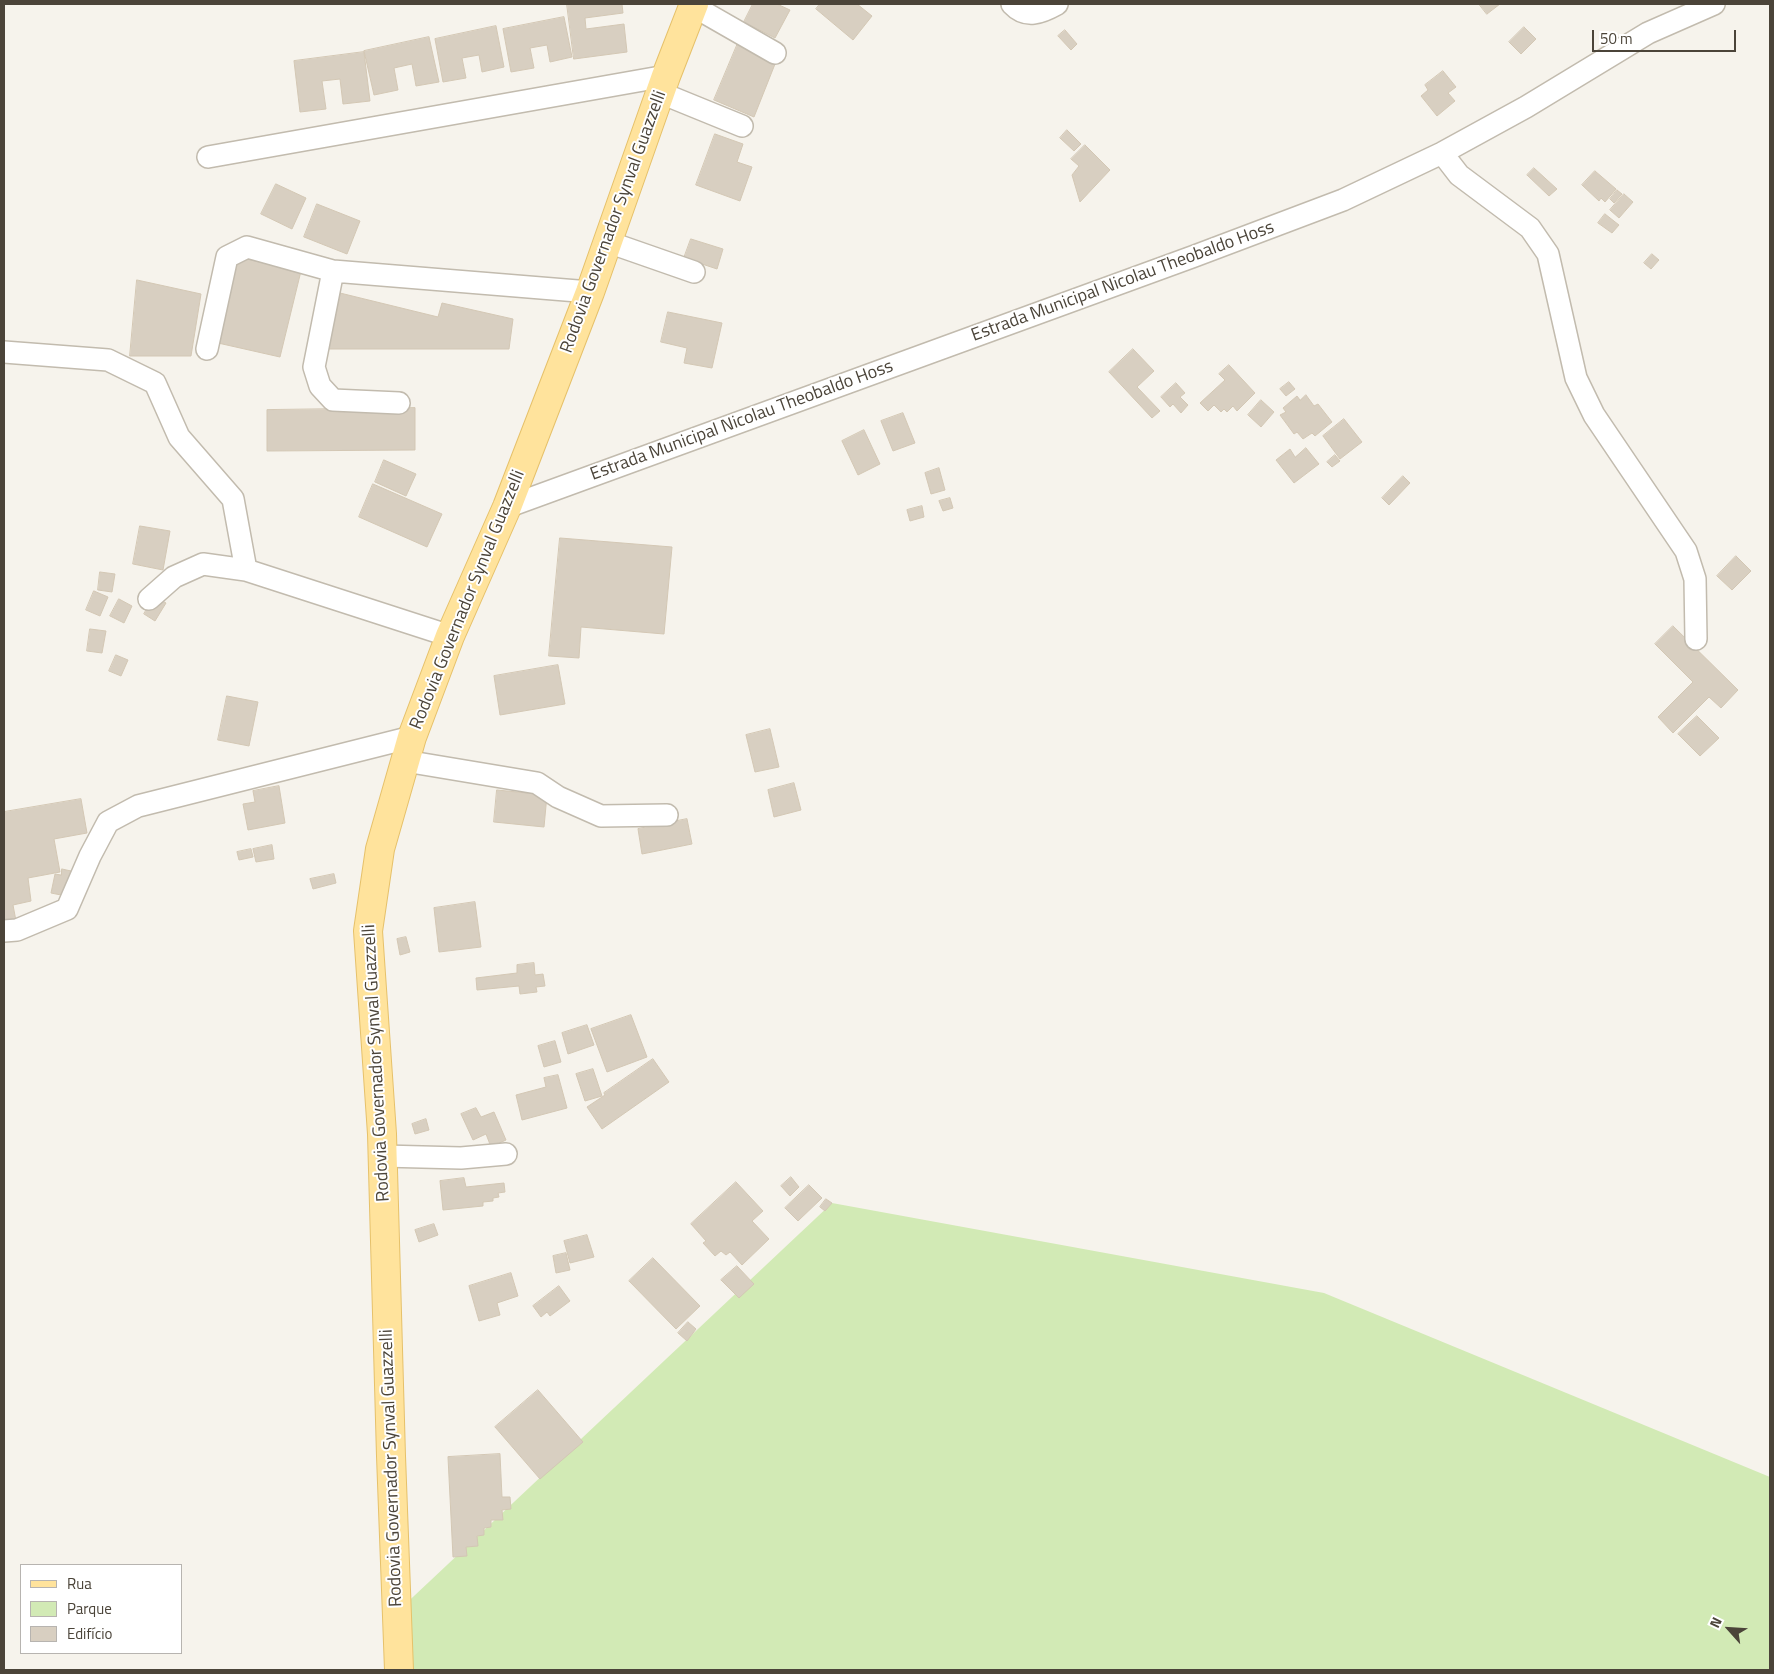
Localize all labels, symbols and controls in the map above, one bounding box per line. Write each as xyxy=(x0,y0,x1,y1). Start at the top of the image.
scale bar xyxy=(1594,20,1738,52)
text: 50 m xyxy=(1600,27,1633,50)
street label: Rodovia Governador Synval Guazzelli xyxy=(556,88,672,356)
street label: Estrada Municipal Nicolau Theobaldo Hoss xyxy=(969,217,1277,347)
street label: Estrada Municipal Nicolau Theobaldo Hoss xyxy=(588,356,896,486)
street label: Rodovia Governador Synval Guazzelli xyxy=(406,467,530,733)
street label: Rodovia Governador Synval Guazzelli xyxy=(359,924,395,1202)
street label: Rodovia Governador Synval Guazzelli xyxy=(376,1329,408,1607)
legend xyxy=(20,1564,182,1654)
text: Rua xyxy=(67,1572,92,1595)
text: Parque xyxy=(67,1597,112,1620)
north arrow xyxy=(1704,1604,1754,1654)
text: N xyxy=(1704,1613,1727,1631)
text: Edifício xyxy=(67,1622,112,1645)

